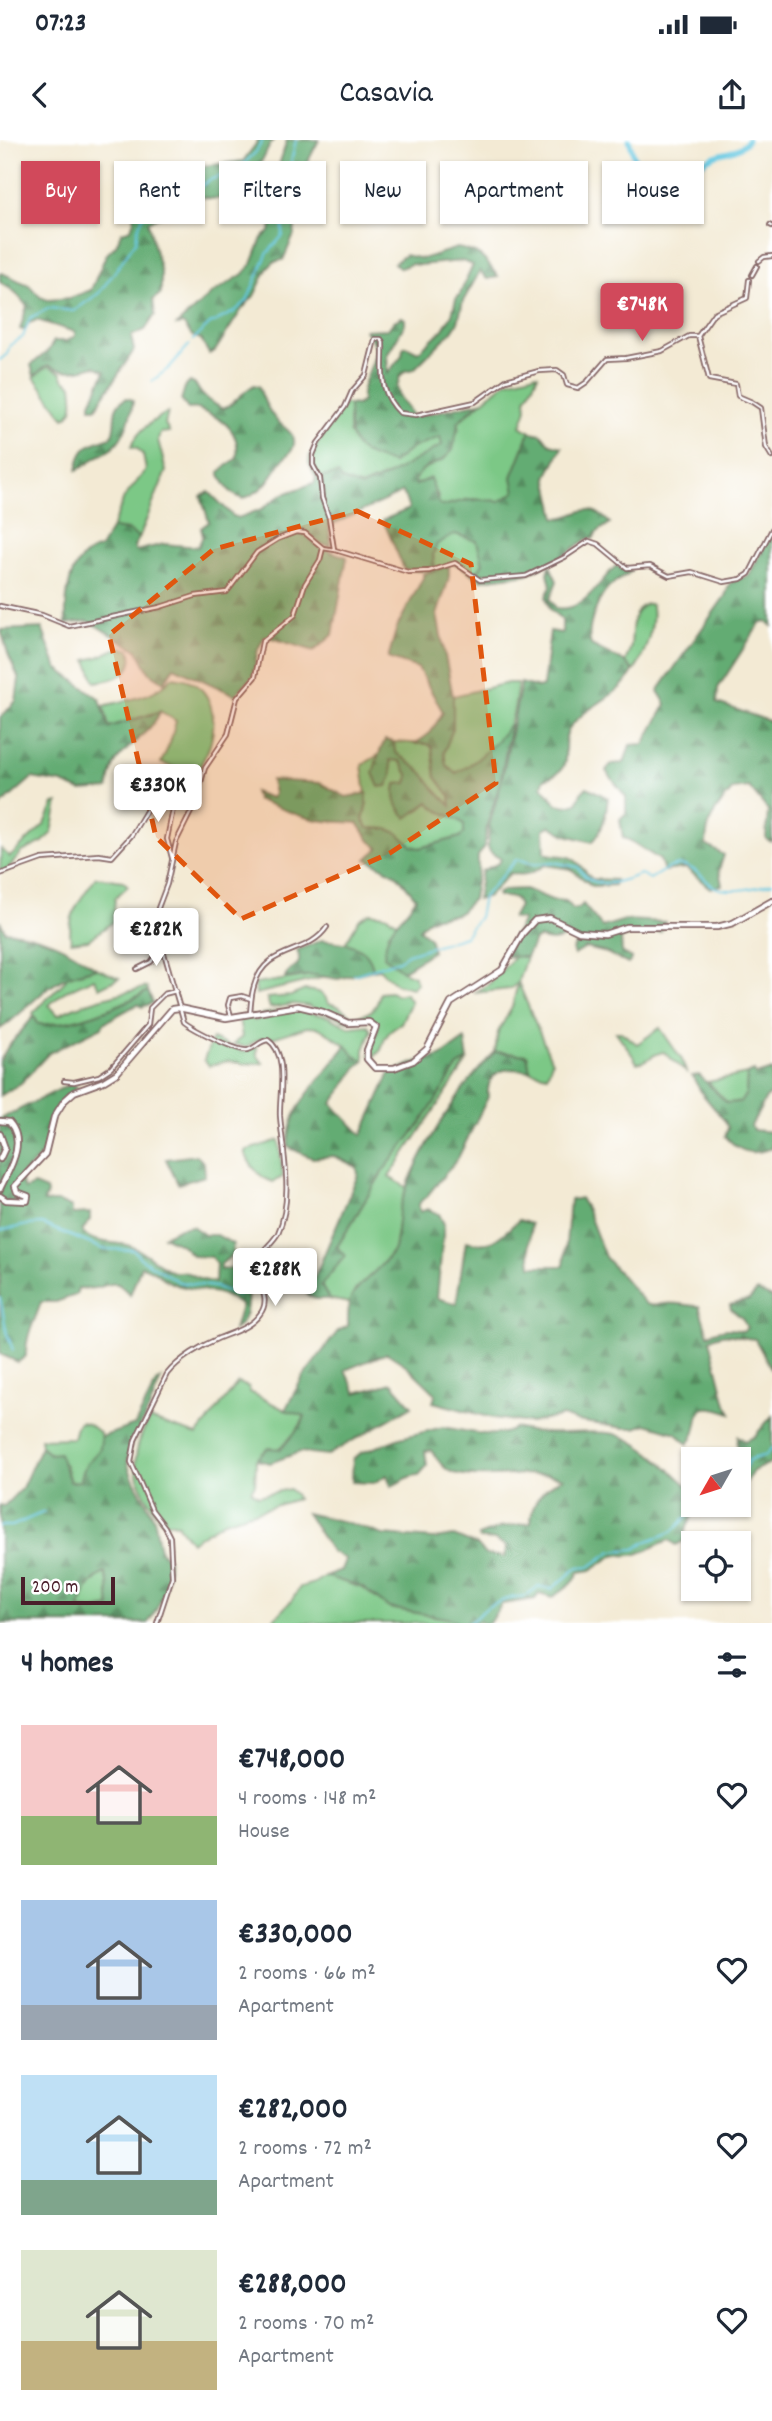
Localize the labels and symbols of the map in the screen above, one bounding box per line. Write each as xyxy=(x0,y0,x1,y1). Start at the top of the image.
pin: €748K xyxy=(593,284,691,343)
pin: €330K xyxy=(109,764,207,824)
pin: €282K xyxy=(107,908,205,968)
pin: €288K xyxy=(226,1248,324,1308)
north arrow xyxy=(681,1447,751,1517)
scale bar xyxy=(21,1574,116,1606)

